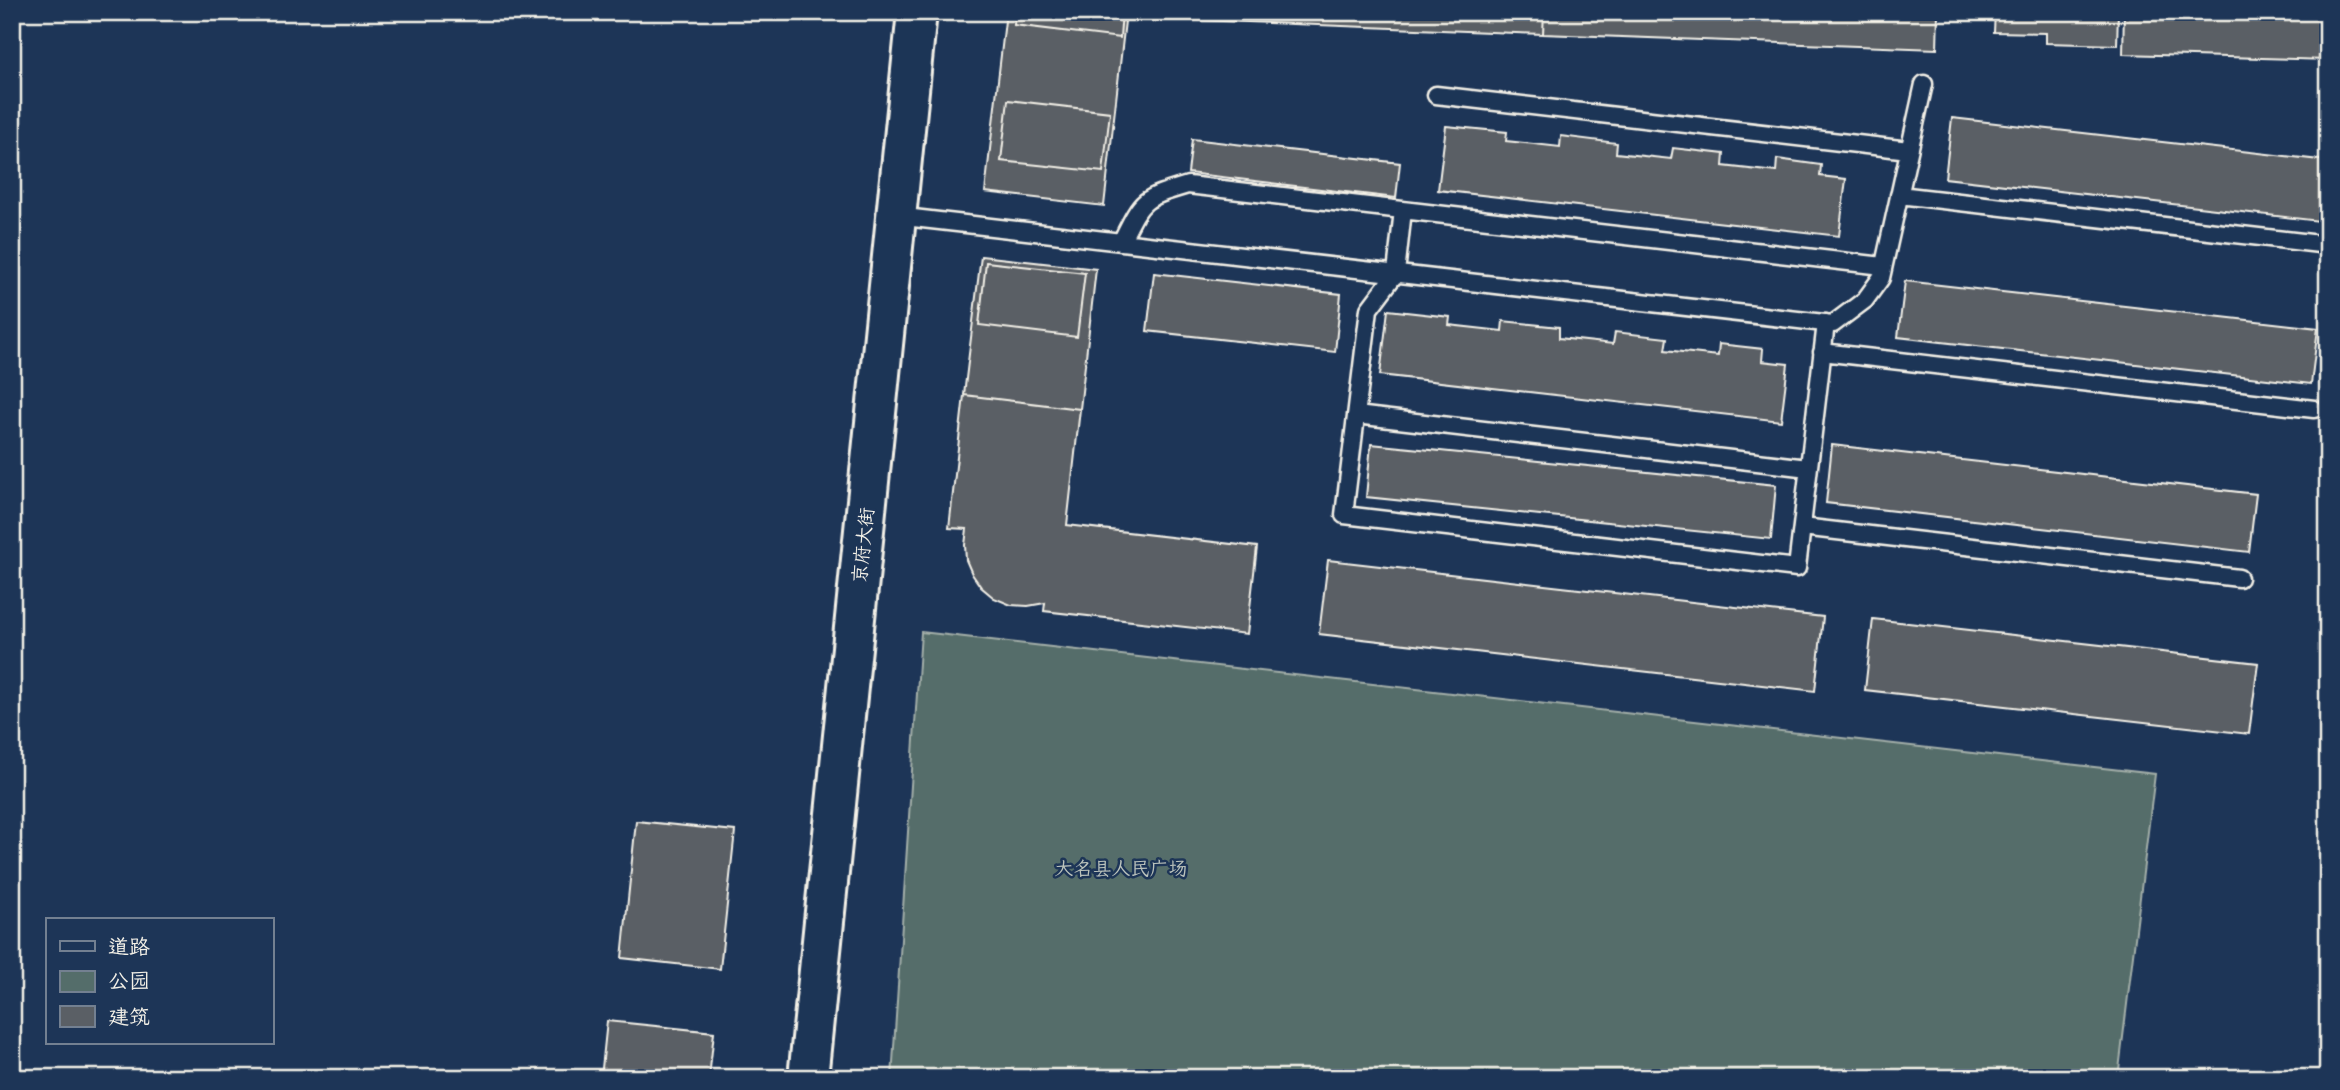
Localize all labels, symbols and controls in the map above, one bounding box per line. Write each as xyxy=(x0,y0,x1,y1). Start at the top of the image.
street label: 京府大街 xyxy=(846,506,878,584)
park label: 大名县人民广场 xyxy=(1054,855,1188,880)
legend xyxy=(46,918,273,1044)
text: 道路 xyxy=(108,932,150,959)
text: 公园 xyxy=(108,966,150,993)
text: 建筑 xyxy=(108,1002,150,1029)

